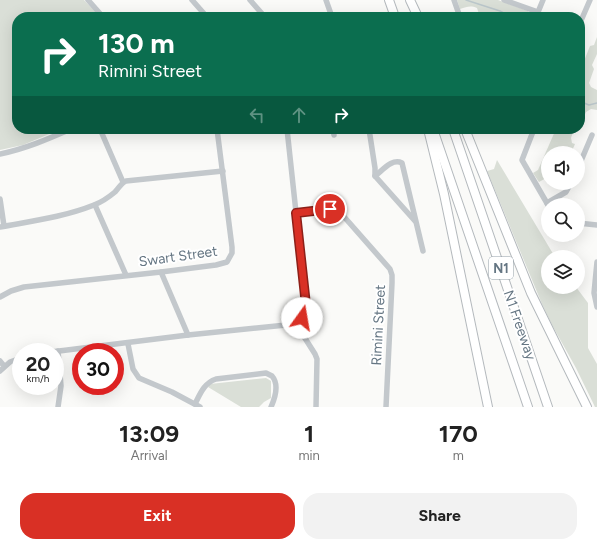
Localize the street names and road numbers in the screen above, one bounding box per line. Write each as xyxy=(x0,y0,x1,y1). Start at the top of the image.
street label: Swart Street xyxy=(138,243,218,270)
road number: N1 xyxy=(489,257,513,279)
street label: Rimini Street xyxy=(368,284,389,366)
street label: N1 Freeway xyxy=(500,288,540,363)

